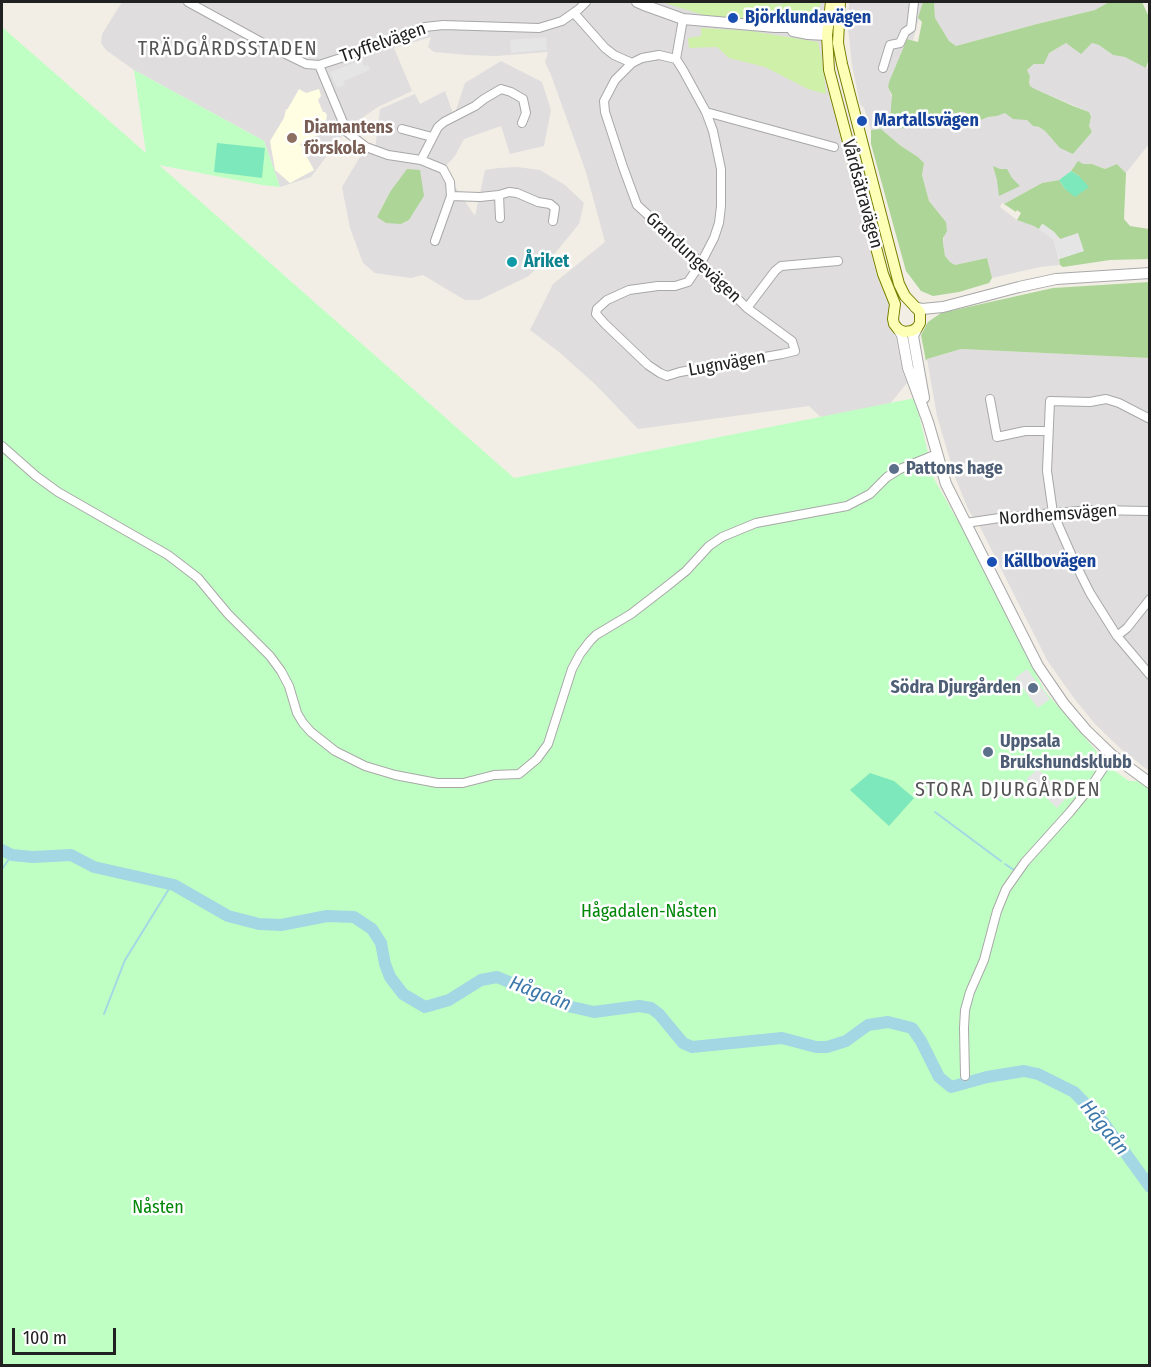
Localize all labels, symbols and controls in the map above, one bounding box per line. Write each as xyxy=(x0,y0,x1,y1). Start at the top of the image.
place label: Björklundavägen xyxy=(745,7,871,29)
marker: Björklundavägen xyxy=(726,11,740,25)
street label: Tryffelvägen xyxy=(337,18,429,68)
district label: TRÄDGÅRDSSTADEN xyxy=(138,37,318,61)
place label: Martallsvägen xyxy=(874,110,979,132)
marker: Martallsvägen xyxy=(855,114,869,128)
place label: Diamantens förskola xyxy=(304,117,393,160)
marker: Diamantens förskola xyxy=(285,131,299,145)
street label: Vårdsätravägen xyxy=(837,137,887,251)
street label: Grandungevägen xyxy=(641,208,745,308)
place label: Åriket xyxy=(524,251,569,273)
marker: Åriket xyxy=(505,255,519,269)
street label: Lugnvägen xyxy=(687,347,767,381)
place label: Pattons hage xyxy=(906,458,1003,480)
marker: Pattons hage xyxy=(887,462,901,476)
street label: Nordhemsvägen xyxy=(998,500,1118,530)
place label: Källbovägen xyxy=(1004,551,1096,573)
marker: Källbovägen xyxy=(985,555,999,569)
place label: Södra Djurgården xyxy=(890,677,1021,699)
marker: Södra Djurgården xyxy=(1026,681,1040,695)
place label: Uppsala Brukshundsklubb xyxy=(1000,731,1132,774)
marker: Uppsala Brukshundsklubb xyxy=(981,745,995,759)
district label: STORA DJURGÅRDEN xyxy=(915,778,1101,802)
park label: Hågadalen-Nåsten xyxy=(581,901,717,923)
water label: Hågaån xyxy=(506,971,574,1017)
water label: Hågaån xyxy=(1074,1096,1134,1160)
park label: Nåsten xyxy=(132,1197,184,1219)
scale bar xyxy=(15,1316,118,1354)
text: 100 m xyxy=(23,1327,67,1349)

